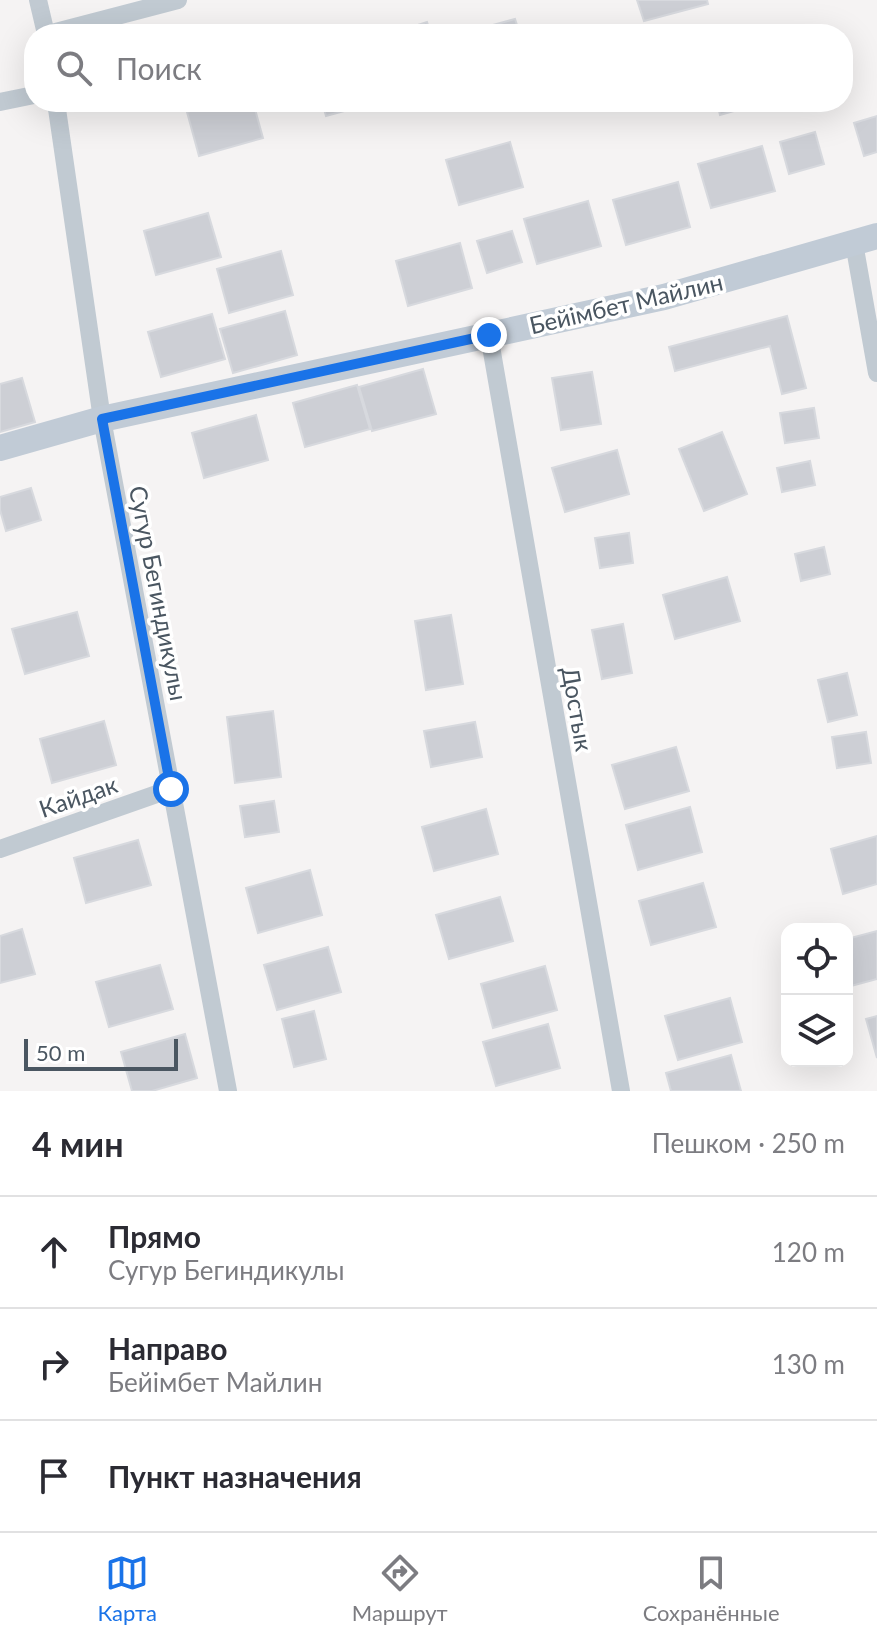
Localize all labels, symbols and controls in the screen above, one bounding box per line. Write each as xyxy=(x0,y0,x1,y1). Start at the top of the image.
search box xyxy=(24,24,853,112)
icon: search xyxy=(52,46,96,90)
text: Поиск xyxy=(116,50,202,86)
street label: Бейімбет Майлин xyxy=(526,267,726,339)
route end xyxy=(471,317,507,353)
street label: Сугур Бегиндикулы xyxy=(124,483,194,703)
street label: Достык xyxy=(556,665,600,754)
street label: Кайдак xyxy=(35,769,121,823)
route start xyxy=(153,771,189,807)
map controls xyxy=(781,923,853,1067)
button: locate xyxy=(781,923,853,995)
button: layers xyxy=(781,995,853,1067)
scale bar xyxy=(24,1035,178,1071)
text: 50 m xyxy=(36,1039,85,1066)
text: 4 мин xyxy=(32,1123,124,1164)
text: Пешком · 250 m xyxy=(652,1127,845,1159)
text: Прямо xyxy=(108,1218,201,1254)
icon: ahead xyxy=(32,1230,76,1274)
text: 120 m xyxy=(772,1236,845,1268)
text: Сугур Бегиндикулы xyxy=(108,1254,344,1286)
text: Направо xyxy=(108,1330,228,1366)
icon: right xyxy=(32,1342,76,1386)
text: 130 m xyxy=(772,1348,845,1380)
text: Бейімбет Майлин xyxy=(108,1366,322,1398)
icon: arrive xyxy=(32,1454,76,1498)
text: Пункт назначения xyxy=(108,1458,362,1494)
tab: Карта xyxy=(97,1551,157,1626)
tab: Маршрут xyxy=(352,1551,448,1626)
tab: Сохранённые xyxy=(643,1551,780,1626)

